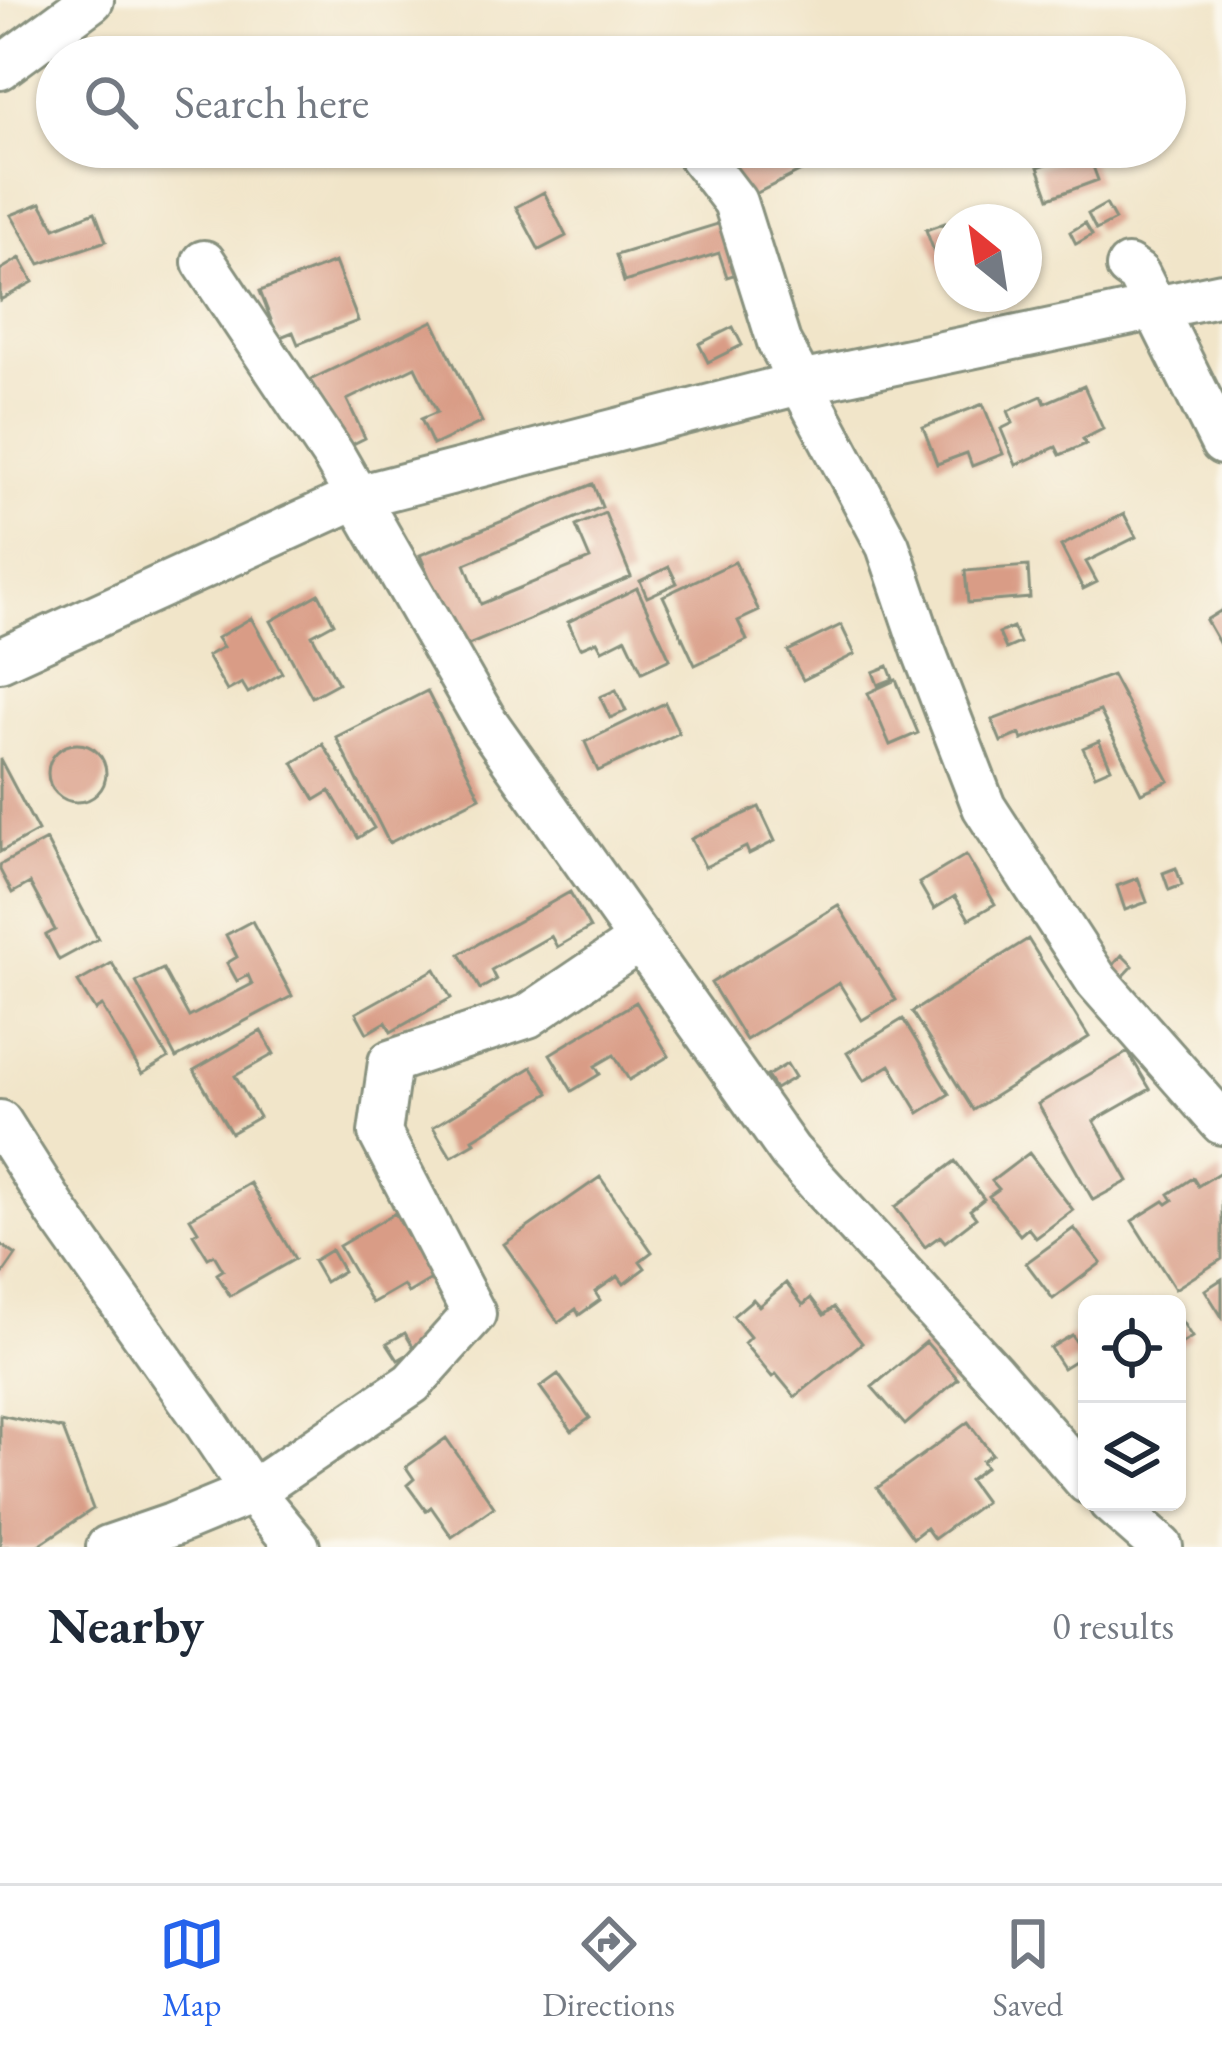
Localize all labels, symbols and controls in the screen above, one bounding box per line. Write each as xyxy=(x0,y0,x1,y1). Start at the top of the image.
search box xyxy=(36,36,1186,168)
icon: search xyxy=(78,69,144,135)
text: Search here xyxy=(174,73,369,131)
north arrow xyxy=(934,204,1042,312)
map controls xyxy=(1078,1295,1186,1511)
button: locate xyxy=(1078,1295,1186,1403)
button: layers xyxy=(1078,1403,1186,1511)
text: Nearby xyxy=(48,1592,204,1658)
text: 0 results xyxy=(1052,1600,1174,1651)
tab: Map xyxy=(159,1911,225,2026)
tab: Directions xyxy=(542,1911,675,2026)
tab: Saved xyxy=(993,1911,1063,2026)

